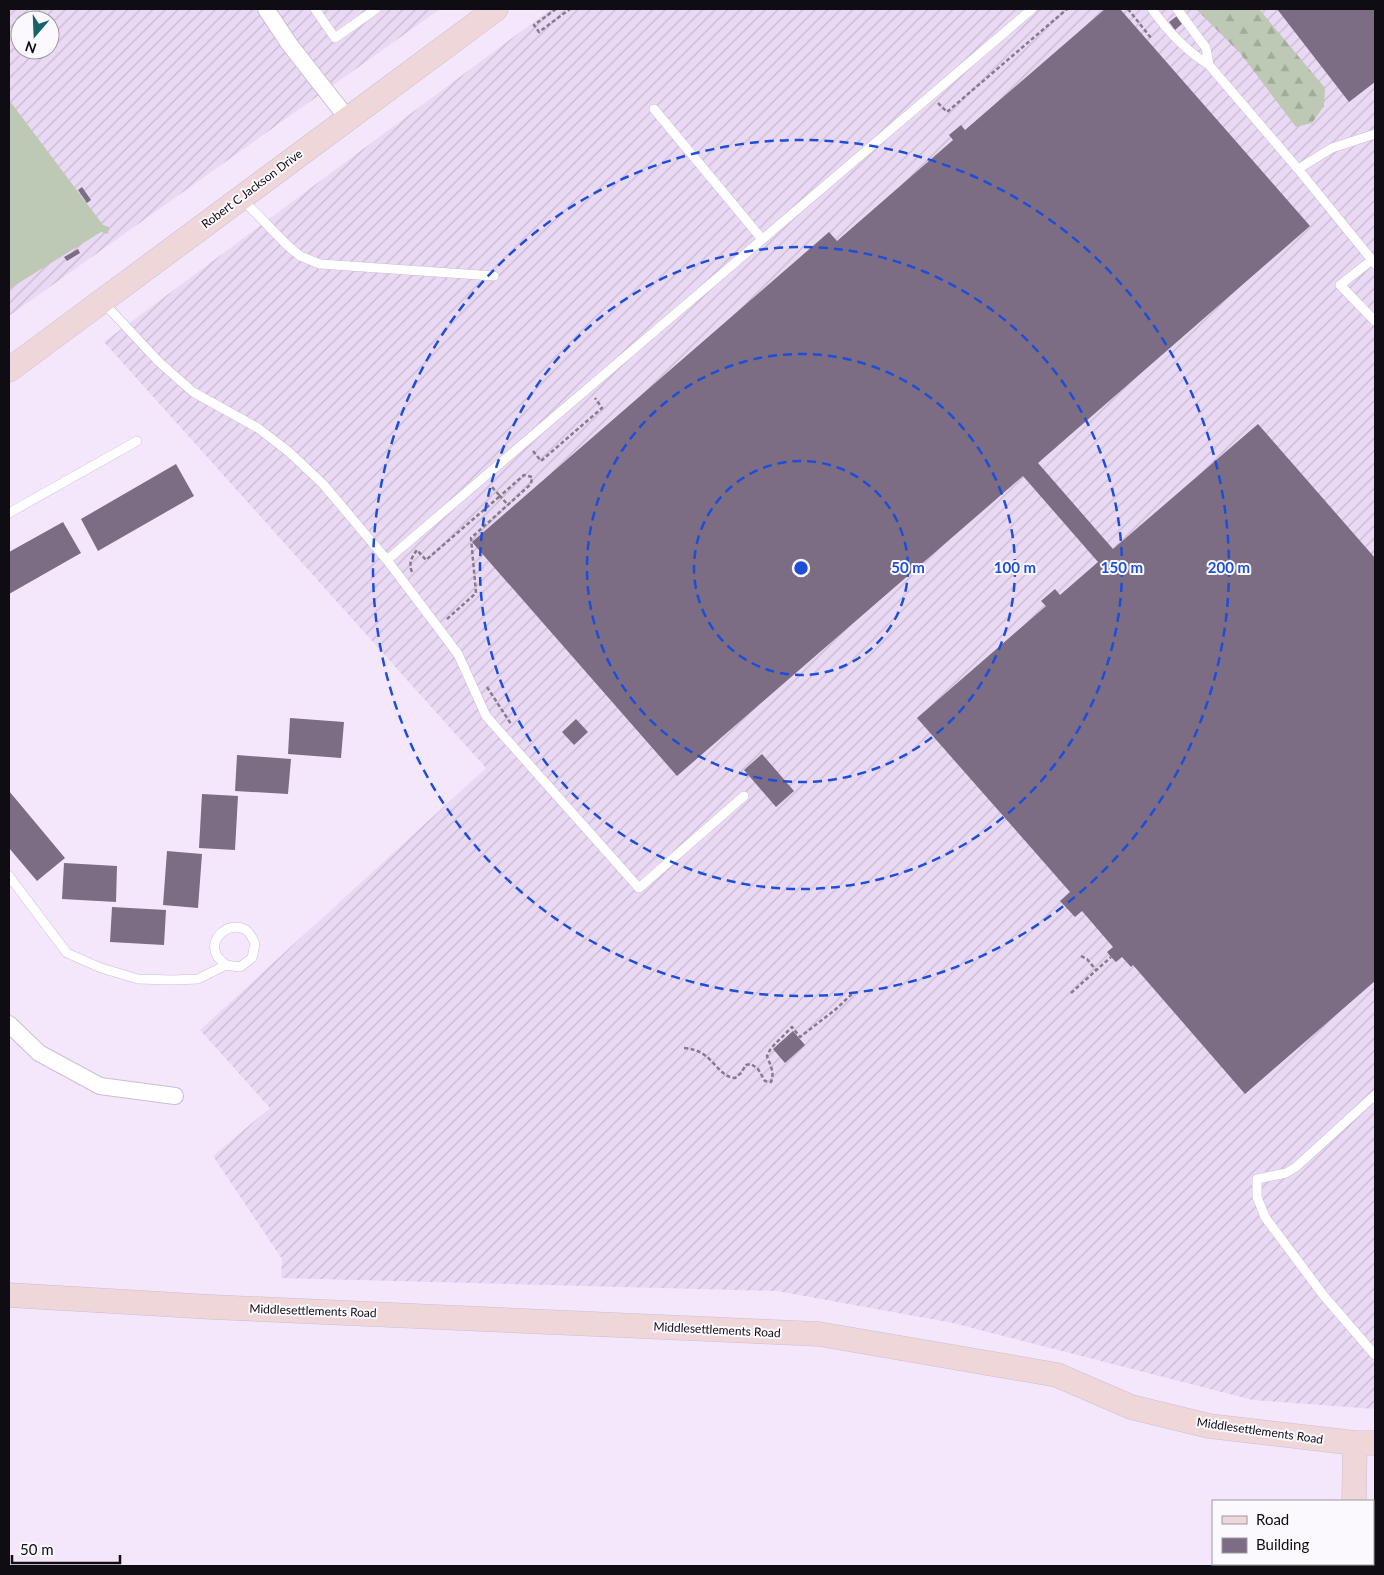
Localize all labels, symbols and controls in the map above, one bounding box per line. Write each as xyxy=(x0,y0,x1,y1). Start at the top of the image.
north arrow xyxy=(10,10,60,60)
text: N xyxy=(23,38,38,58)
street label: Robert C Jackson Drive xyxy=(198,146,305,231)
text: 50 m xyxy=(891,558,925,576)
text: 100 m xyxy=(994,558,1036,576)
text: 150 m xyxy=(1101,558,1143,576)
text: 200 m xyxy=(1208,558,1250,576)
centre of rings xyxy=(792,559,810,577)
street label: Middlesettlements Road xyxy=(249,1301,377,1320)
street label: Middlesettlements Road xyxy=(653,1319,781,1340)
street label: Middlesettlements Road xyxy=(1196,1414,1324,1447)
legend xyxy=(1212,1500,1374,1565)
text: Road xyxy=(1256,1510,1289,1528)
scale bar xyxy=(12,1532,120,1564)
text: Building xyxy=(1256,1535,1309,1553)
text: 50 m xyxy=(20,1540,54,1558)

